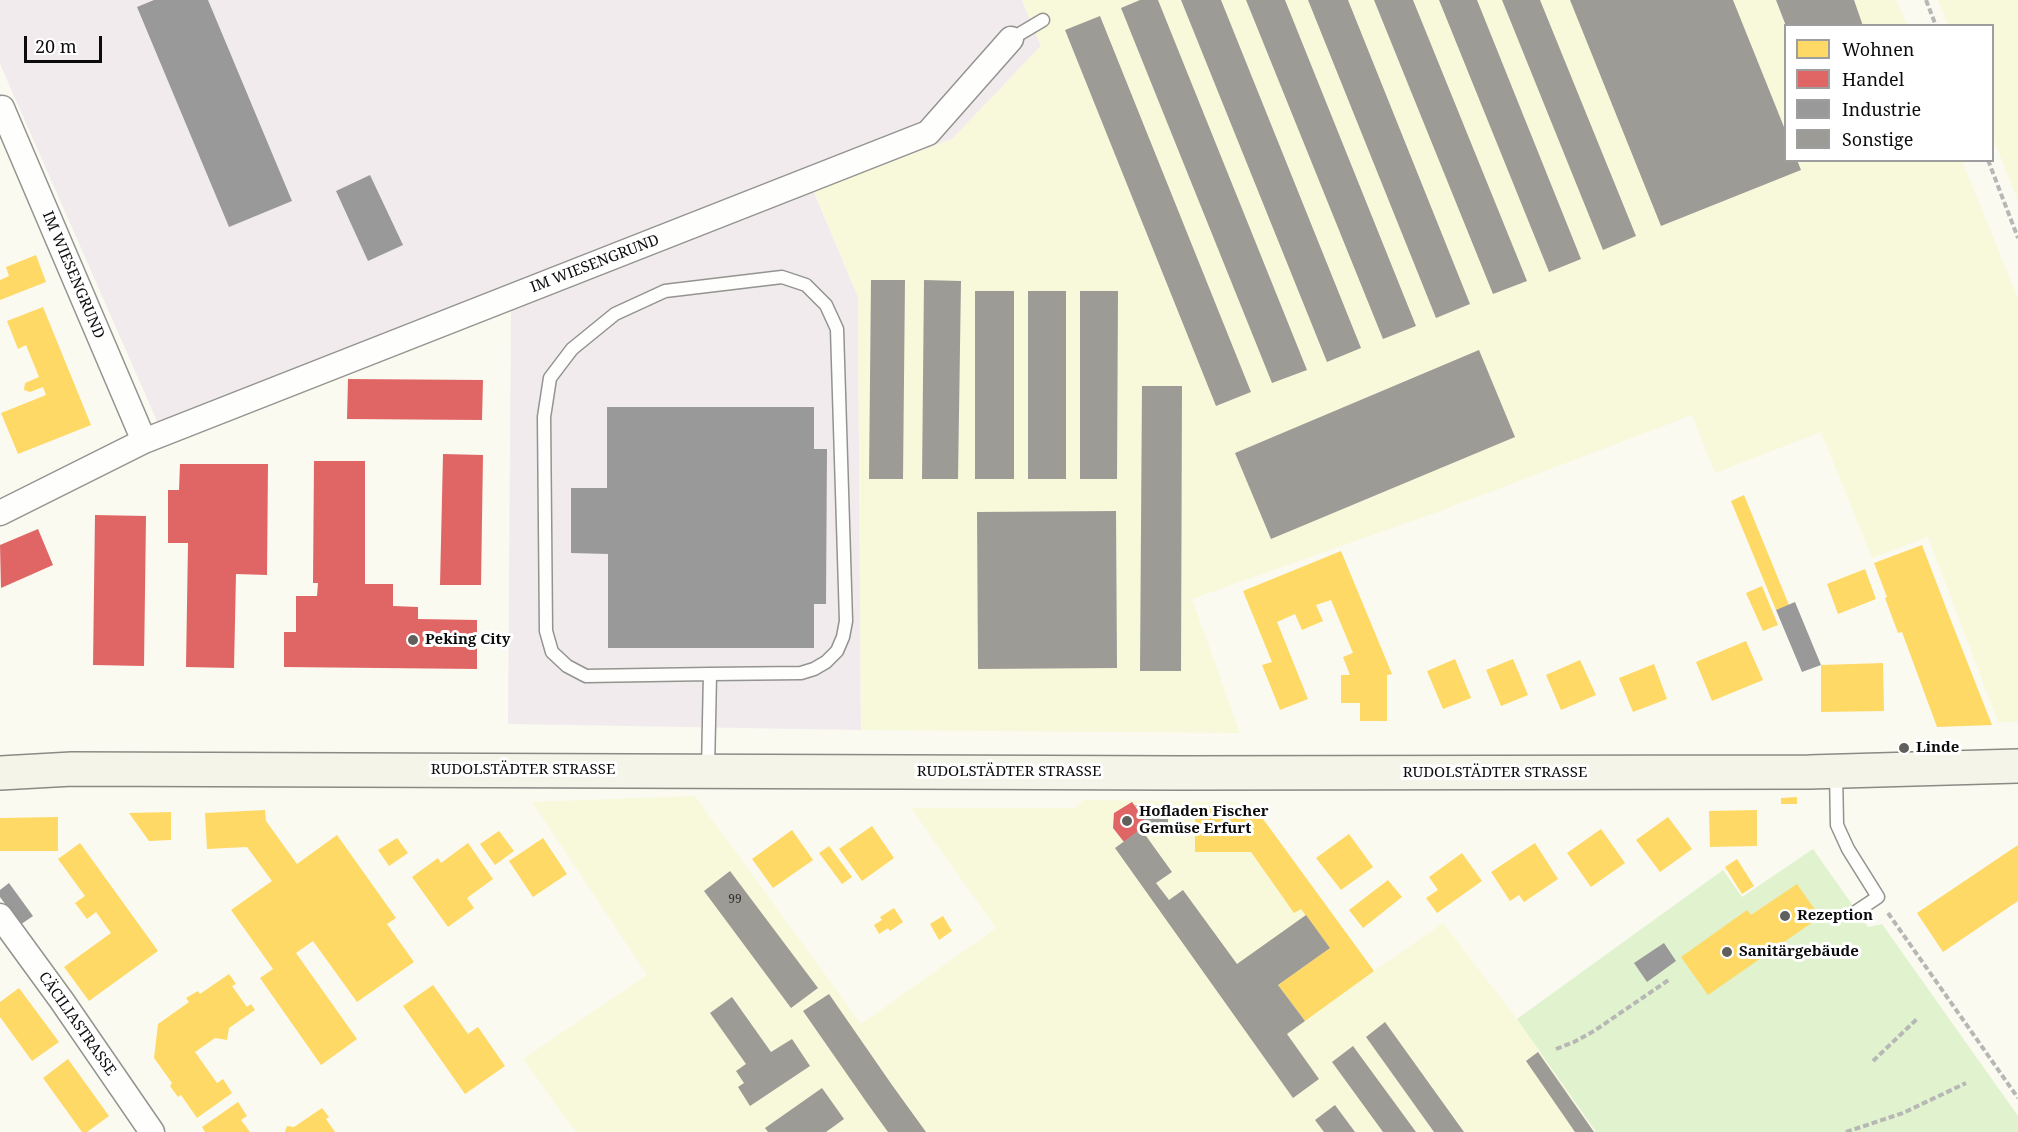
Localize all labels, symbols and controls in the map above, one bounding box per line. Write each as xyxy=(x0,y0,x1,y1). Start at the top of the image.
scale bar xyxy=(27,24,105,62)
legend xyxy=(1784,24,1994,162)
text: 20 m xyxy=(35,34,77,58)
text: Wohnen xyxy=(1842,37,1914,61)
text: Handel xyxy=(1842,67,1904,91)
text: Industrie xyxy=(1842,97,1921,121)
text: Sonstige xyxy=(1842,127,1913,151)
street label: IM WIESENGRUND xyxy=(38,209,108,341)
street label: IM WIESENGRUND xyxy=(528,231,662,297)
place label: Peking City xyxy=(425,631,510,649)
marker: Peking City xyxy=(406,633,420,647)
place label: Linde xyxy=(1916,739,1959,757)
marker: Linde xyxy=(1897,741,1911,755)
street label: RUDOLSTÄDTER STRASSE xyxy=(431,761,615,779)
street label: RUDOLSTÄDTER STRASSE xyxy=(917,763,1101,781)
street label: RUDOLSTÄDTER STRASSE xyxy=(1403,764,1587,782)
place label: Hofladen Fischer Gemüse Erfurt xyxy=(1139,803,1269,838)
marker: Hofladen Fischer Gemüse Erfurt xyxy=(1120,814,1134,828)
house number: 99 xyxy=(728,893,742,907)
place label: Rezeption xyxy=(1797,907,1873,925)
marker: Rezeption xyxy=(1778,909,1792,923)
place label: Sanitärgebäude xyxy=(1739,943,1859,961)
marker: Sanitärgebäude xyxy=(1720,945,1734,959)
street label: CÄCILIASTRASSE xyxy=(34,969,120,1079)

